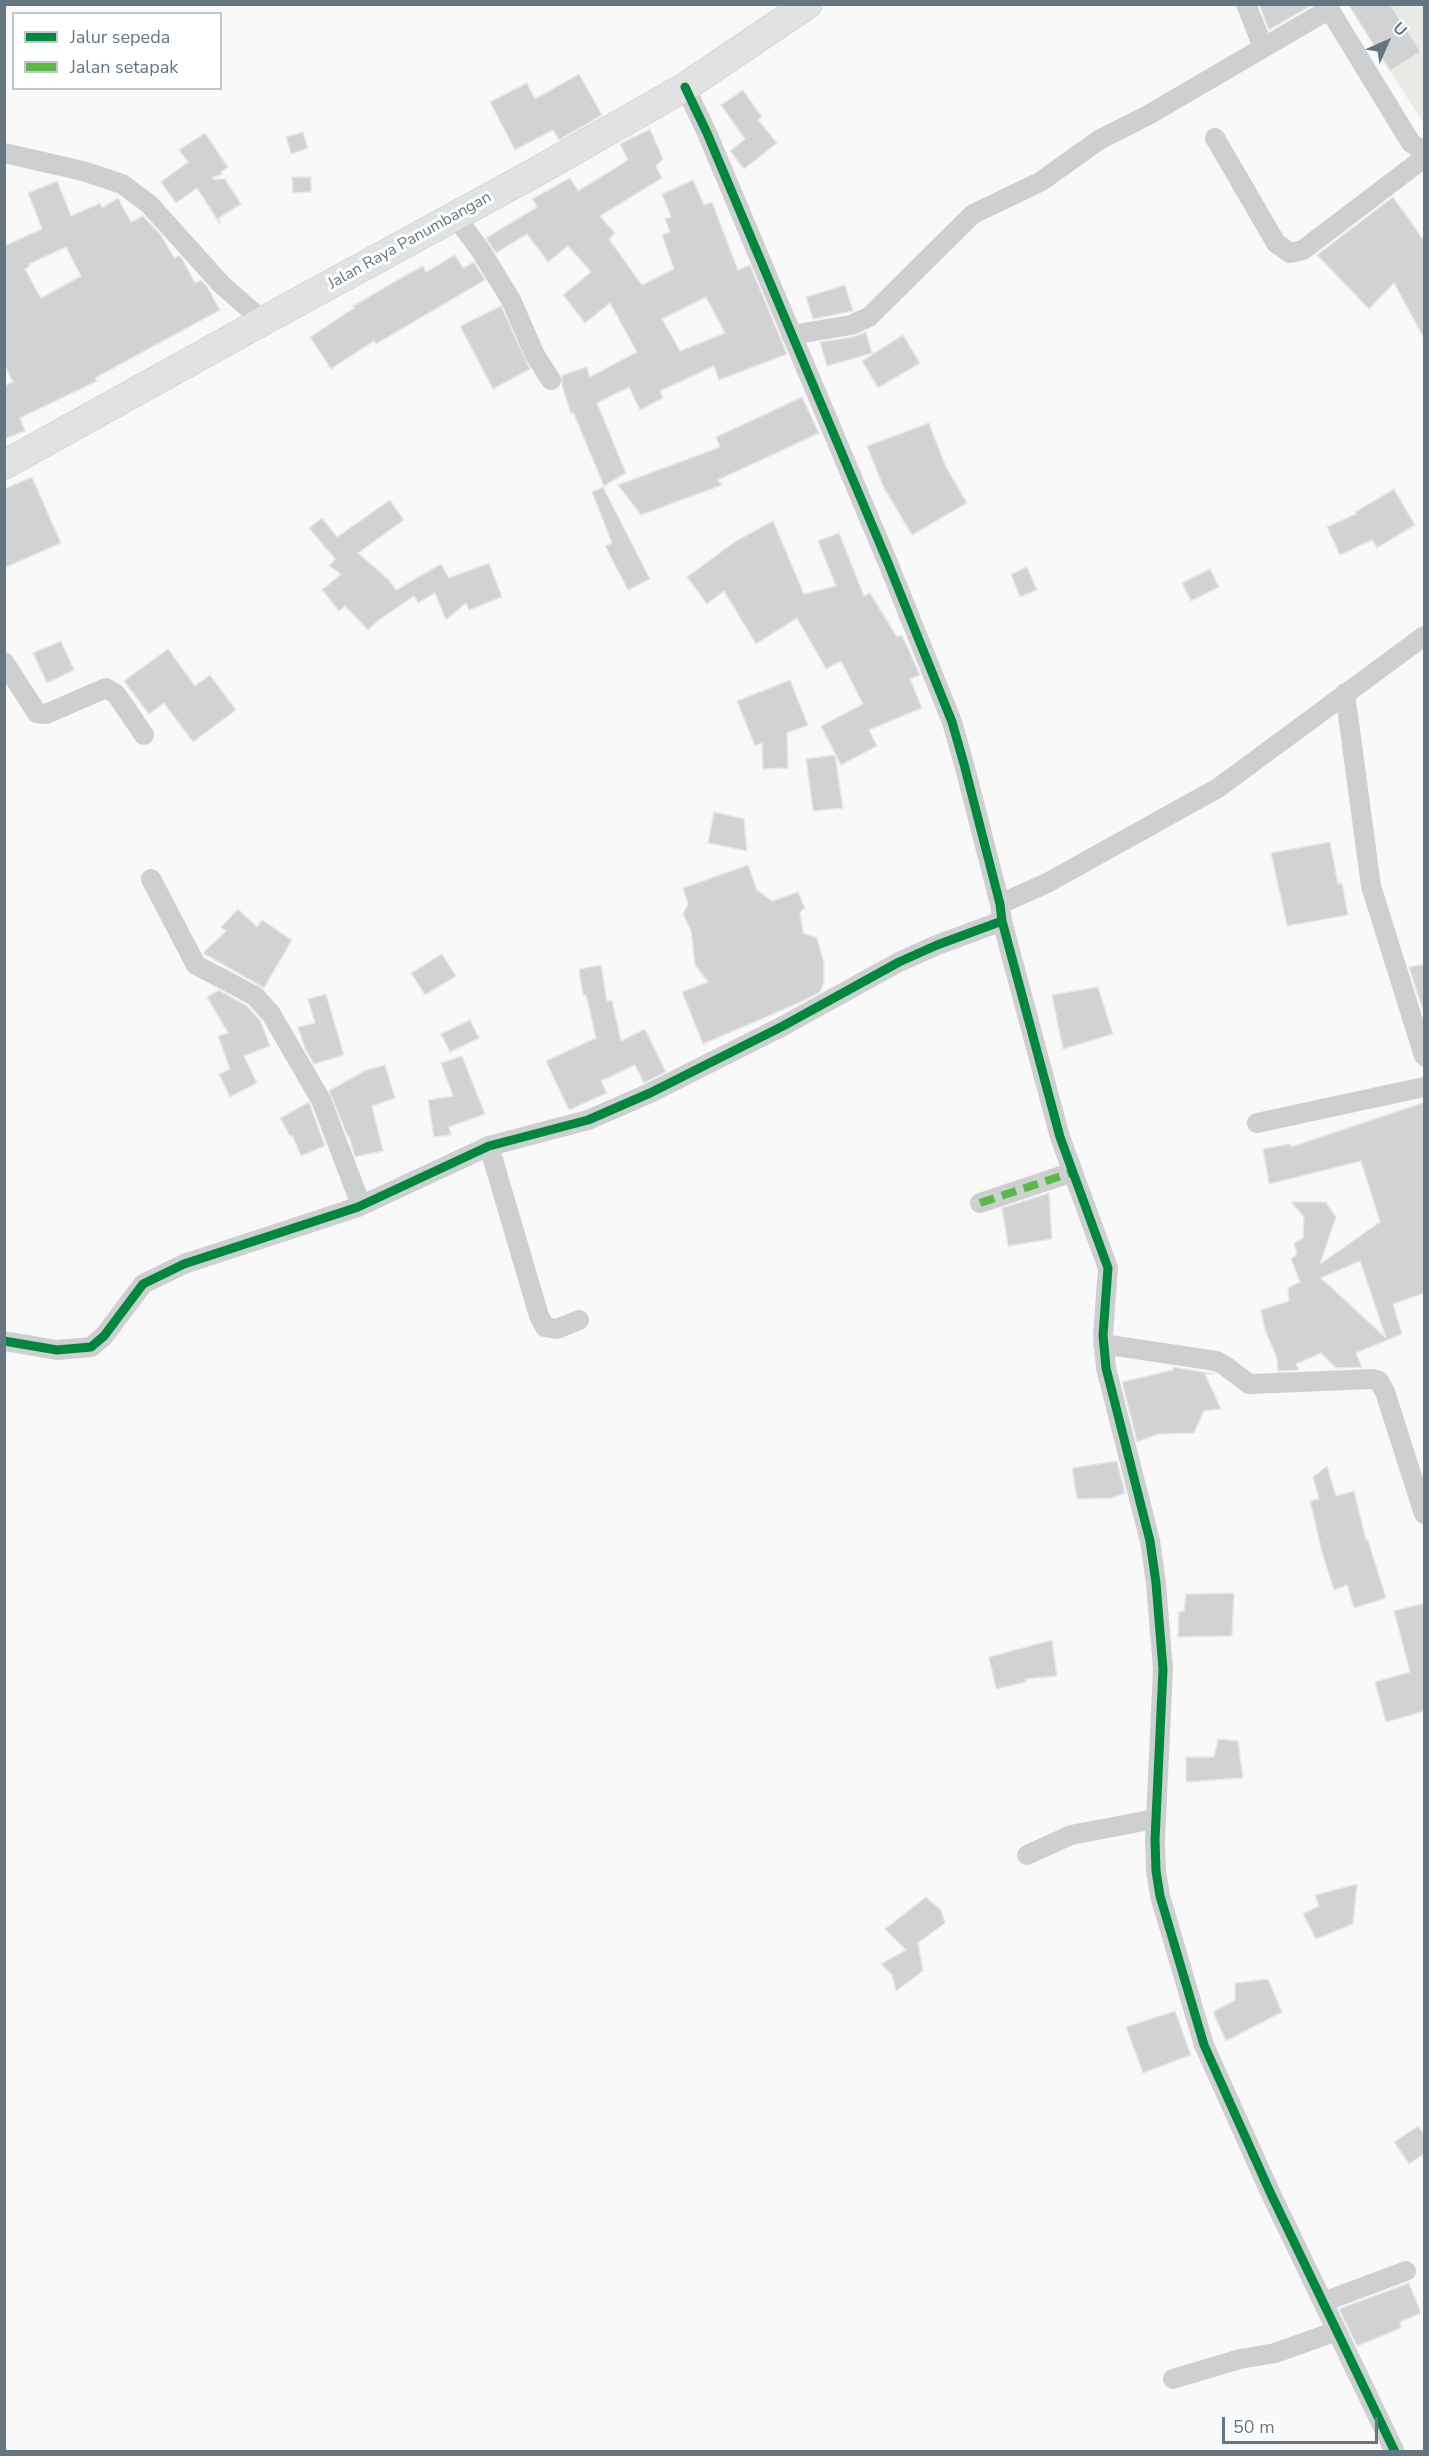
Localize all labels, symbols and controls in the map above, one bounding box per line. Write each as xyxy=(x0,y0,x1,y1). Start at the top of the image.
legend xyxy=(12,12,222,90)
north arrow xyxy=(1357,12,1417,72)
text: U xyxy=(1388,17,1412,41)
text: Jalur sepeda xyxy=(70,25,170,49)
text: Jalan setapak xyxy=(70,55,178,79)
street label: Jalan Raya Panumbangan xyxy=(325,188,495,294)
scale bar xyxy=(1225,2405,1381,2443)
text: 50 m xyxy=(1233,2415,1275,2439)

